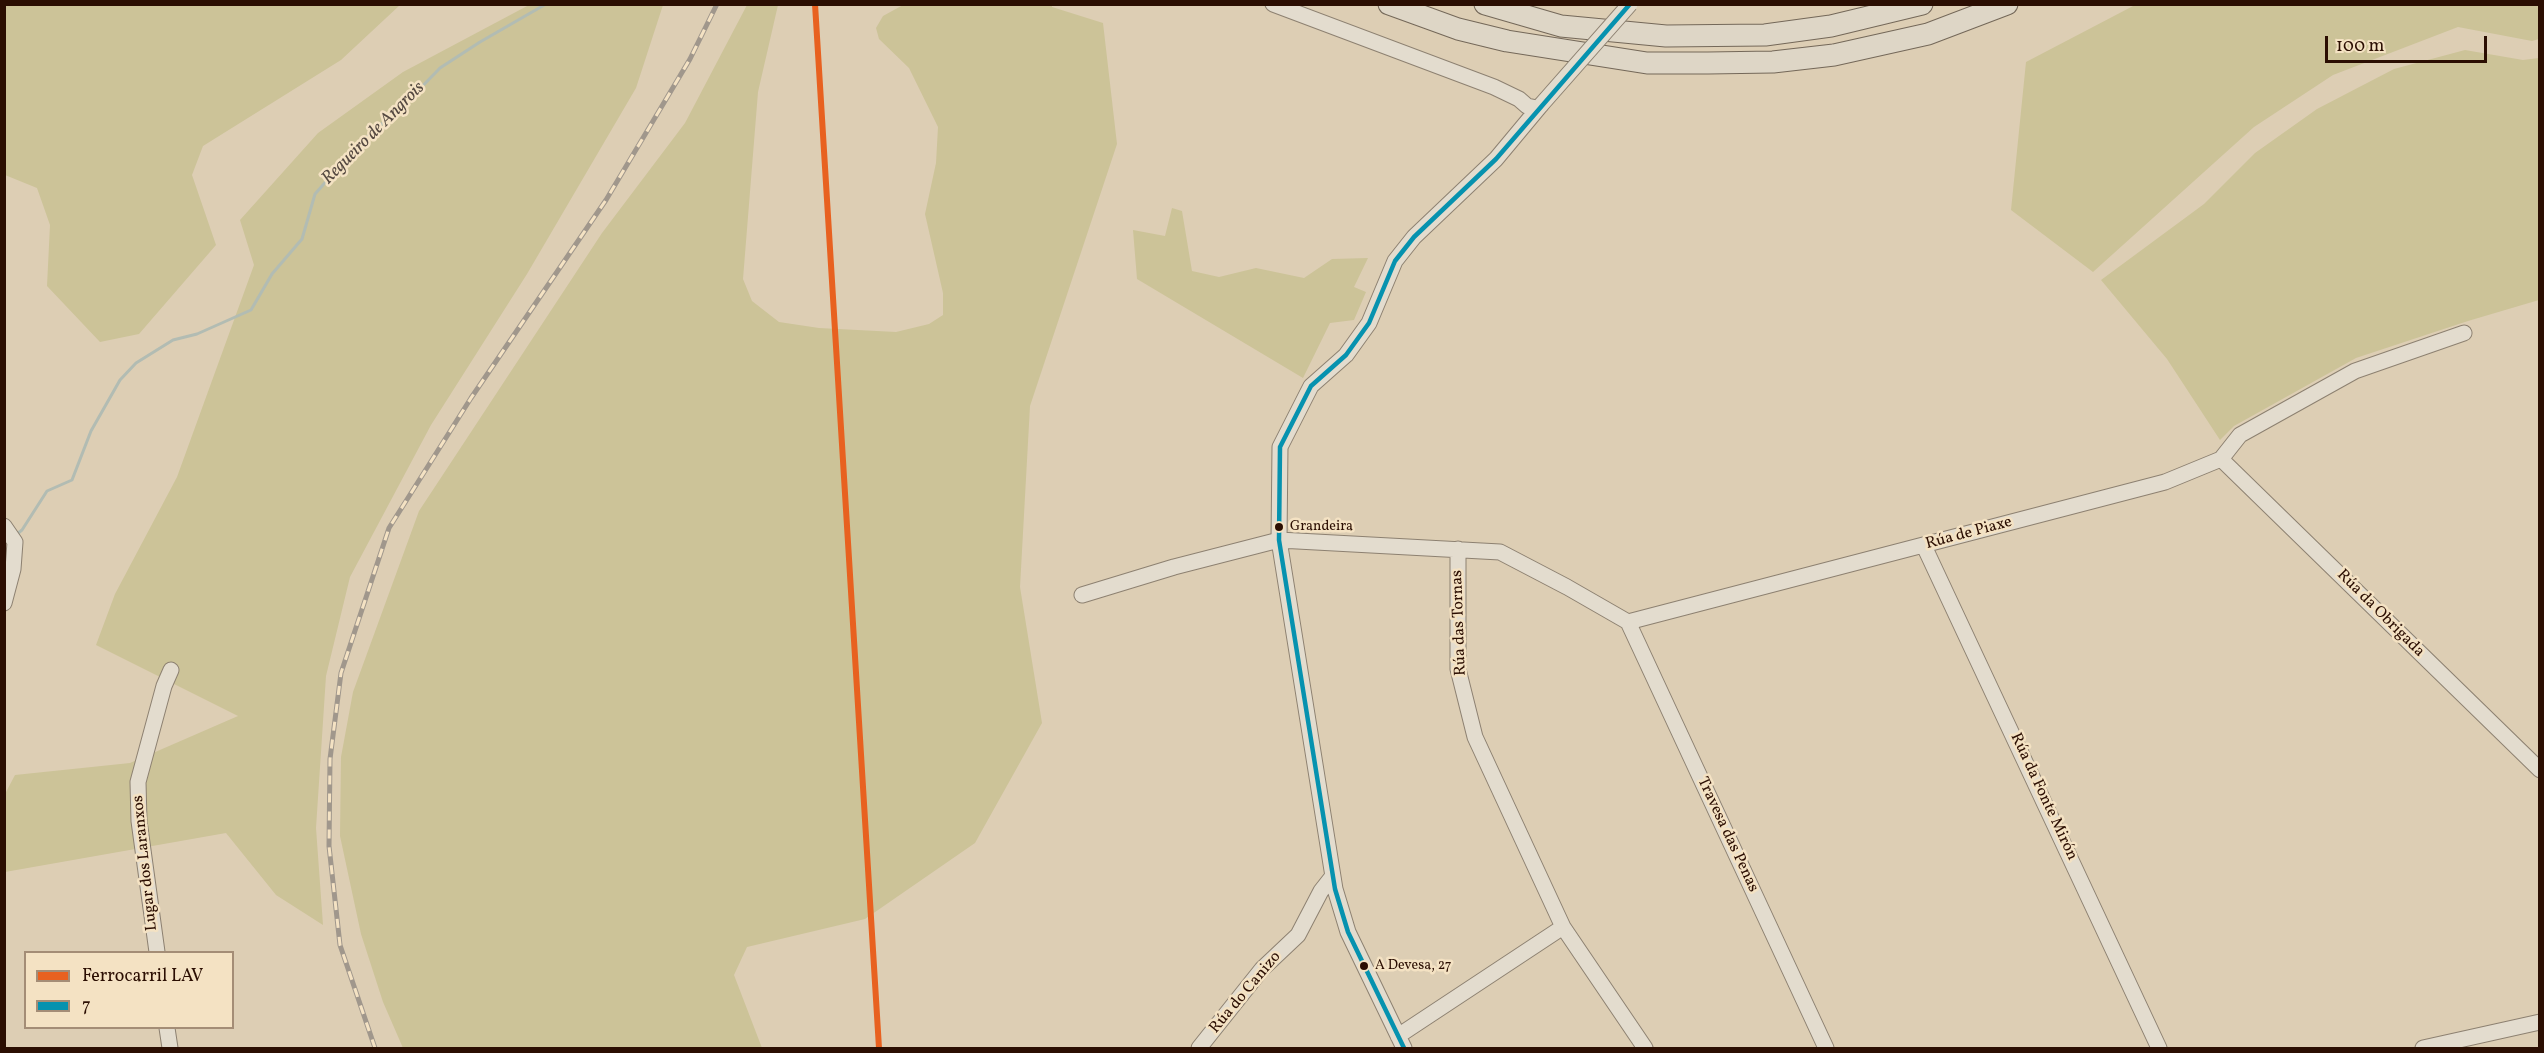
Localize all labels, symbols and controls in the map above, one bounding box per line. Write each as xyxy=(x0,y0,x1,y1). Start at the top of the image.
scale bar xyxy=(2328,24,2490,62)
text: 100 m xyxy=(2336,34,2385,59)
water label: Regueiro de Angrois xyxy=(318,78,430,190)
street label: Rúa de Piaxe xyxy=(1924,513,2014,555)
place label: Grandeira xyxy=(1290,519,1353,535)
marker: Grandeira xyxy=(1273,521,1285,533)
street label: Rúa da Obrigada xyxy=(2332,566,2428,662)
street label: Rúa das Tornas xyxy=(1449,570,1471,676)
street label: Rúa da Fonte Mirón xyxy=(2005,730,2081,864)
street label: Travesa das Penas xyxy=(1692,774,1762,896)
street label: Lugar dos Laranxos xyxy=(129,794,163,932)
street label: Rúa do Canizo xyxy=(1206,948,1286,1038)
legend xyxy=(24,951,234,1029)
place label: A Devesa, 27 xyxy=(1375,958,1452,974)
marker: A Devesa, 27 xyxy=(1358,960,1370,972)
text: Ferrocarril LAV xyxy=(82,964,203,989)
text: 7 xyxy=(82,994,91,1019)

